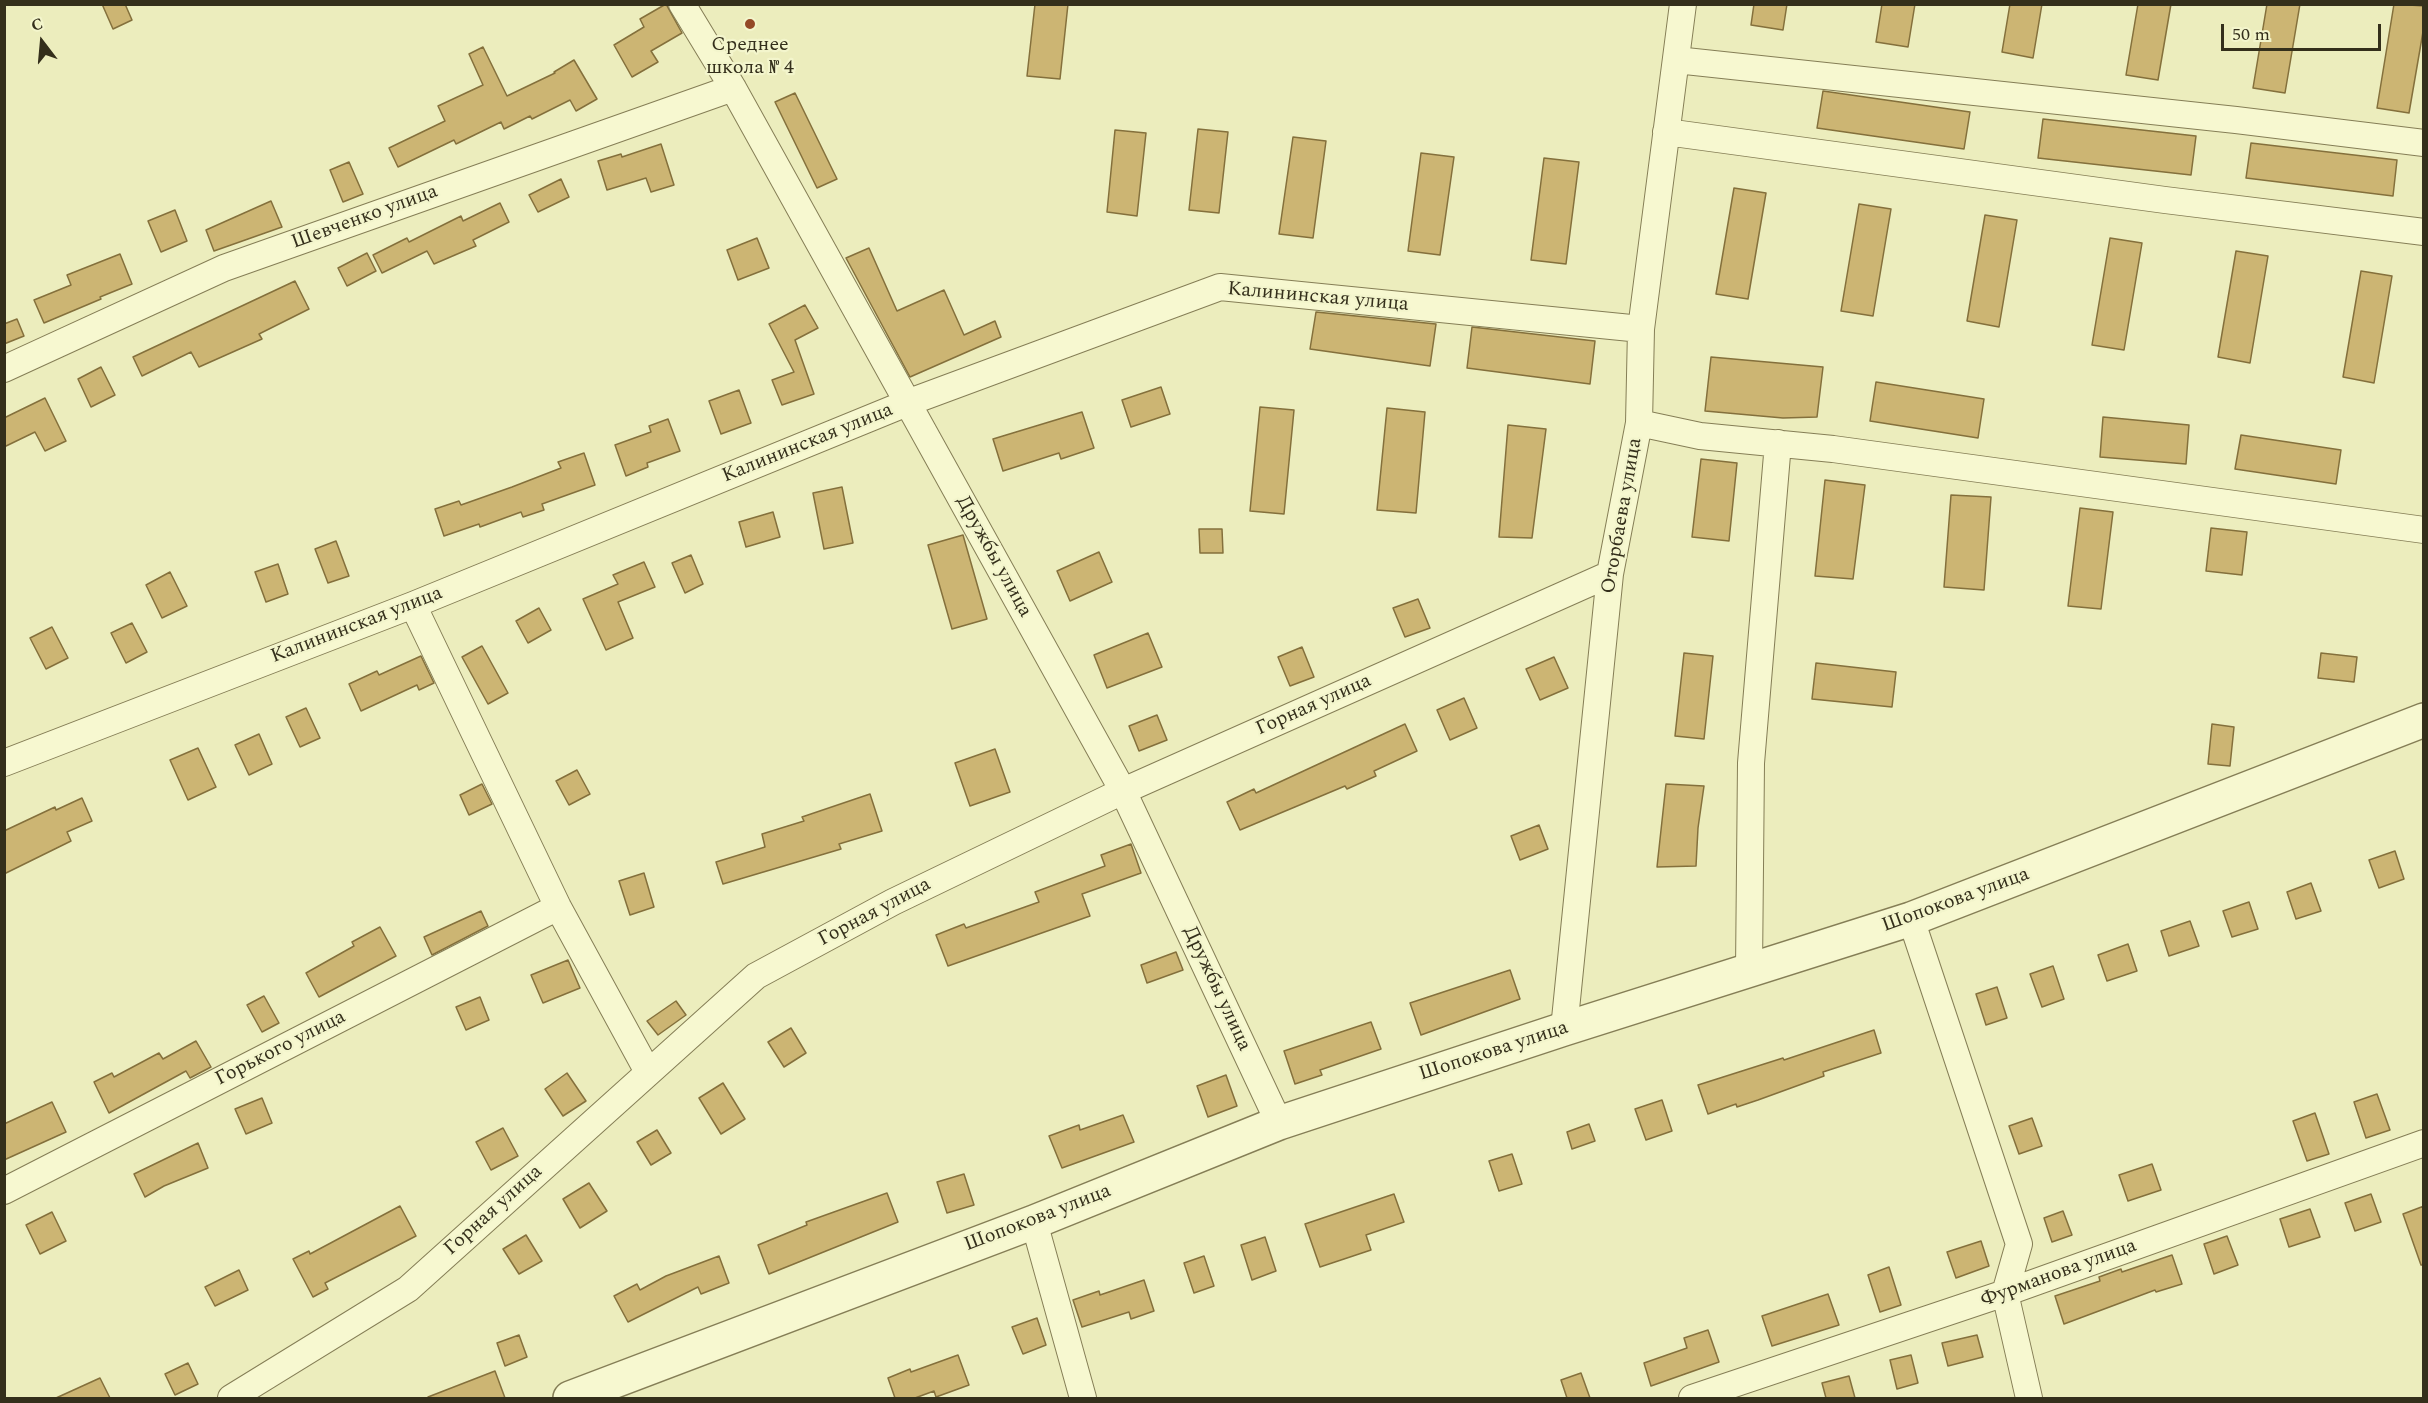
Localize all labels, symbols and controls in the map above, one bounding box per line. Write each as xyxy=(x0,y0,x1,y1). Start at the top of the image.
north arrow xyxy=(12,12,72,72)
text: С xyxy=(28,12,46,38)
scale bar xyxy=(2224,12,2384,50)
marker: Среднее школа № 4 xyxy=(743,17,757,31)
text: 50 m xyxy=(2232,21,2270,48)
place label: Среднее школа № 4 xyxy=(706,34,794,81)
street label: Шевченко улица xyxy=(289,180,441,256)
street label: Калининская улица xyxy=(1226,278,1410,318)
street label: Калининская улица xyxy=(719,399,897,489)
street label: Оторбаева улица xyxy=(1597,436,1649,596)
street label: Дружбы улица xyxy=(950,492,1036,622)
street label: Калининская улица xyxy=(268,582,446,670)
street label: Горная улица xyxy=(1252,670,1376,742)
street label: Шопокова улица xyxy=(1879,863,2033,939)
street label: Горная улица xyxy=(815,873,935,953)
street label: Дружбы улица xyxy=(1177,923,1255,1055)
street label: Горького улица xyxy=(212,1006,350,1092)
street label: Шопокова улица xyxy=(1416,1017,1572,1087)
street label: Горная улица xyxy=(440,1161,548,1261)
street label: Шопокова улица xyxy=(961,1180,1115,1258)
street label: Фурманова улица xyxy=(1978,1235,2140,1313)

